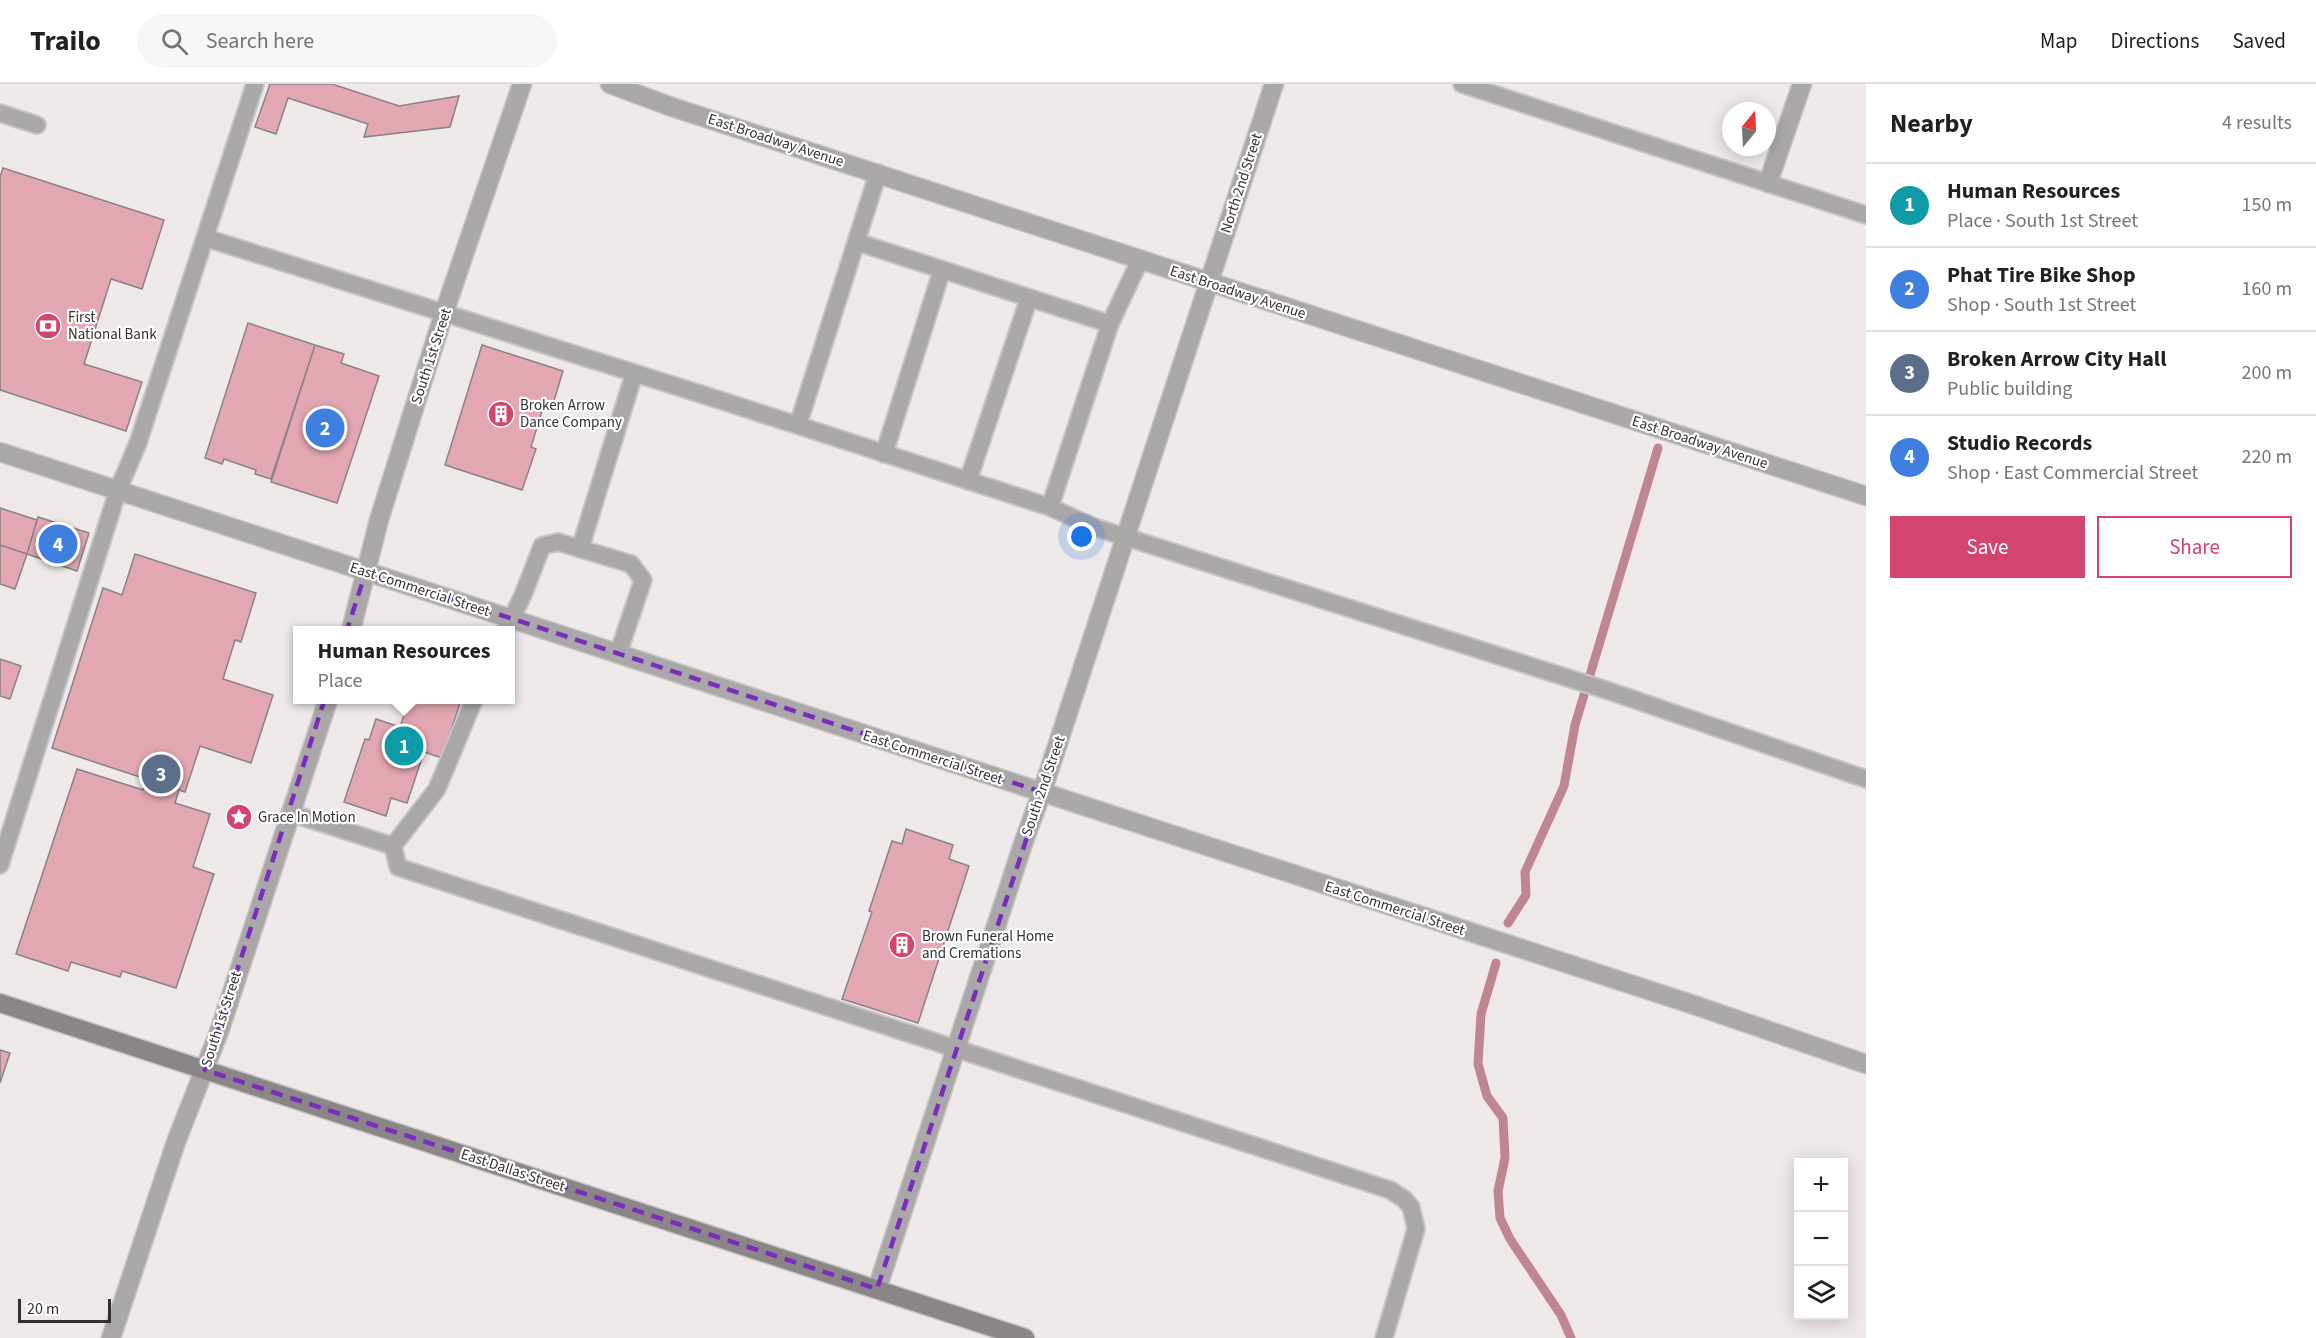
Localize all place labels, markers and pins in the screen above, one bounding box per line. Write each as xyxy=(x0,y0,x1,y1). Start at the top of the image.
place label: First National Bank xyxy=(68,307,157,345)
bank icon: First National Bank xyxy=(33,311,63,341)
place label: Broken Arrow Dance Company xyxy=(520,395,622,433)
building icon: Broken Arrow Dance Company xyxy=(486,399,516,429)
pin: 2 xyxy=(306,406,344,450)
pin: 4 xyxy=(38,522,78,566)
pin: 1 xyxy=(384,724,424,768)
pin: 3 xyxy=(142,752,180,796)
place icon: Grace In Motion xyxy=(224,802,254,832)
place label: Grace In Motion xyxy=(258,807,356,828)
place label: Brown Funeral Home and Cremations xyxy=(922,926,1054,964)
building icon: Brown Funeral Home and Cremations xyxy=(887,930,917,960)

